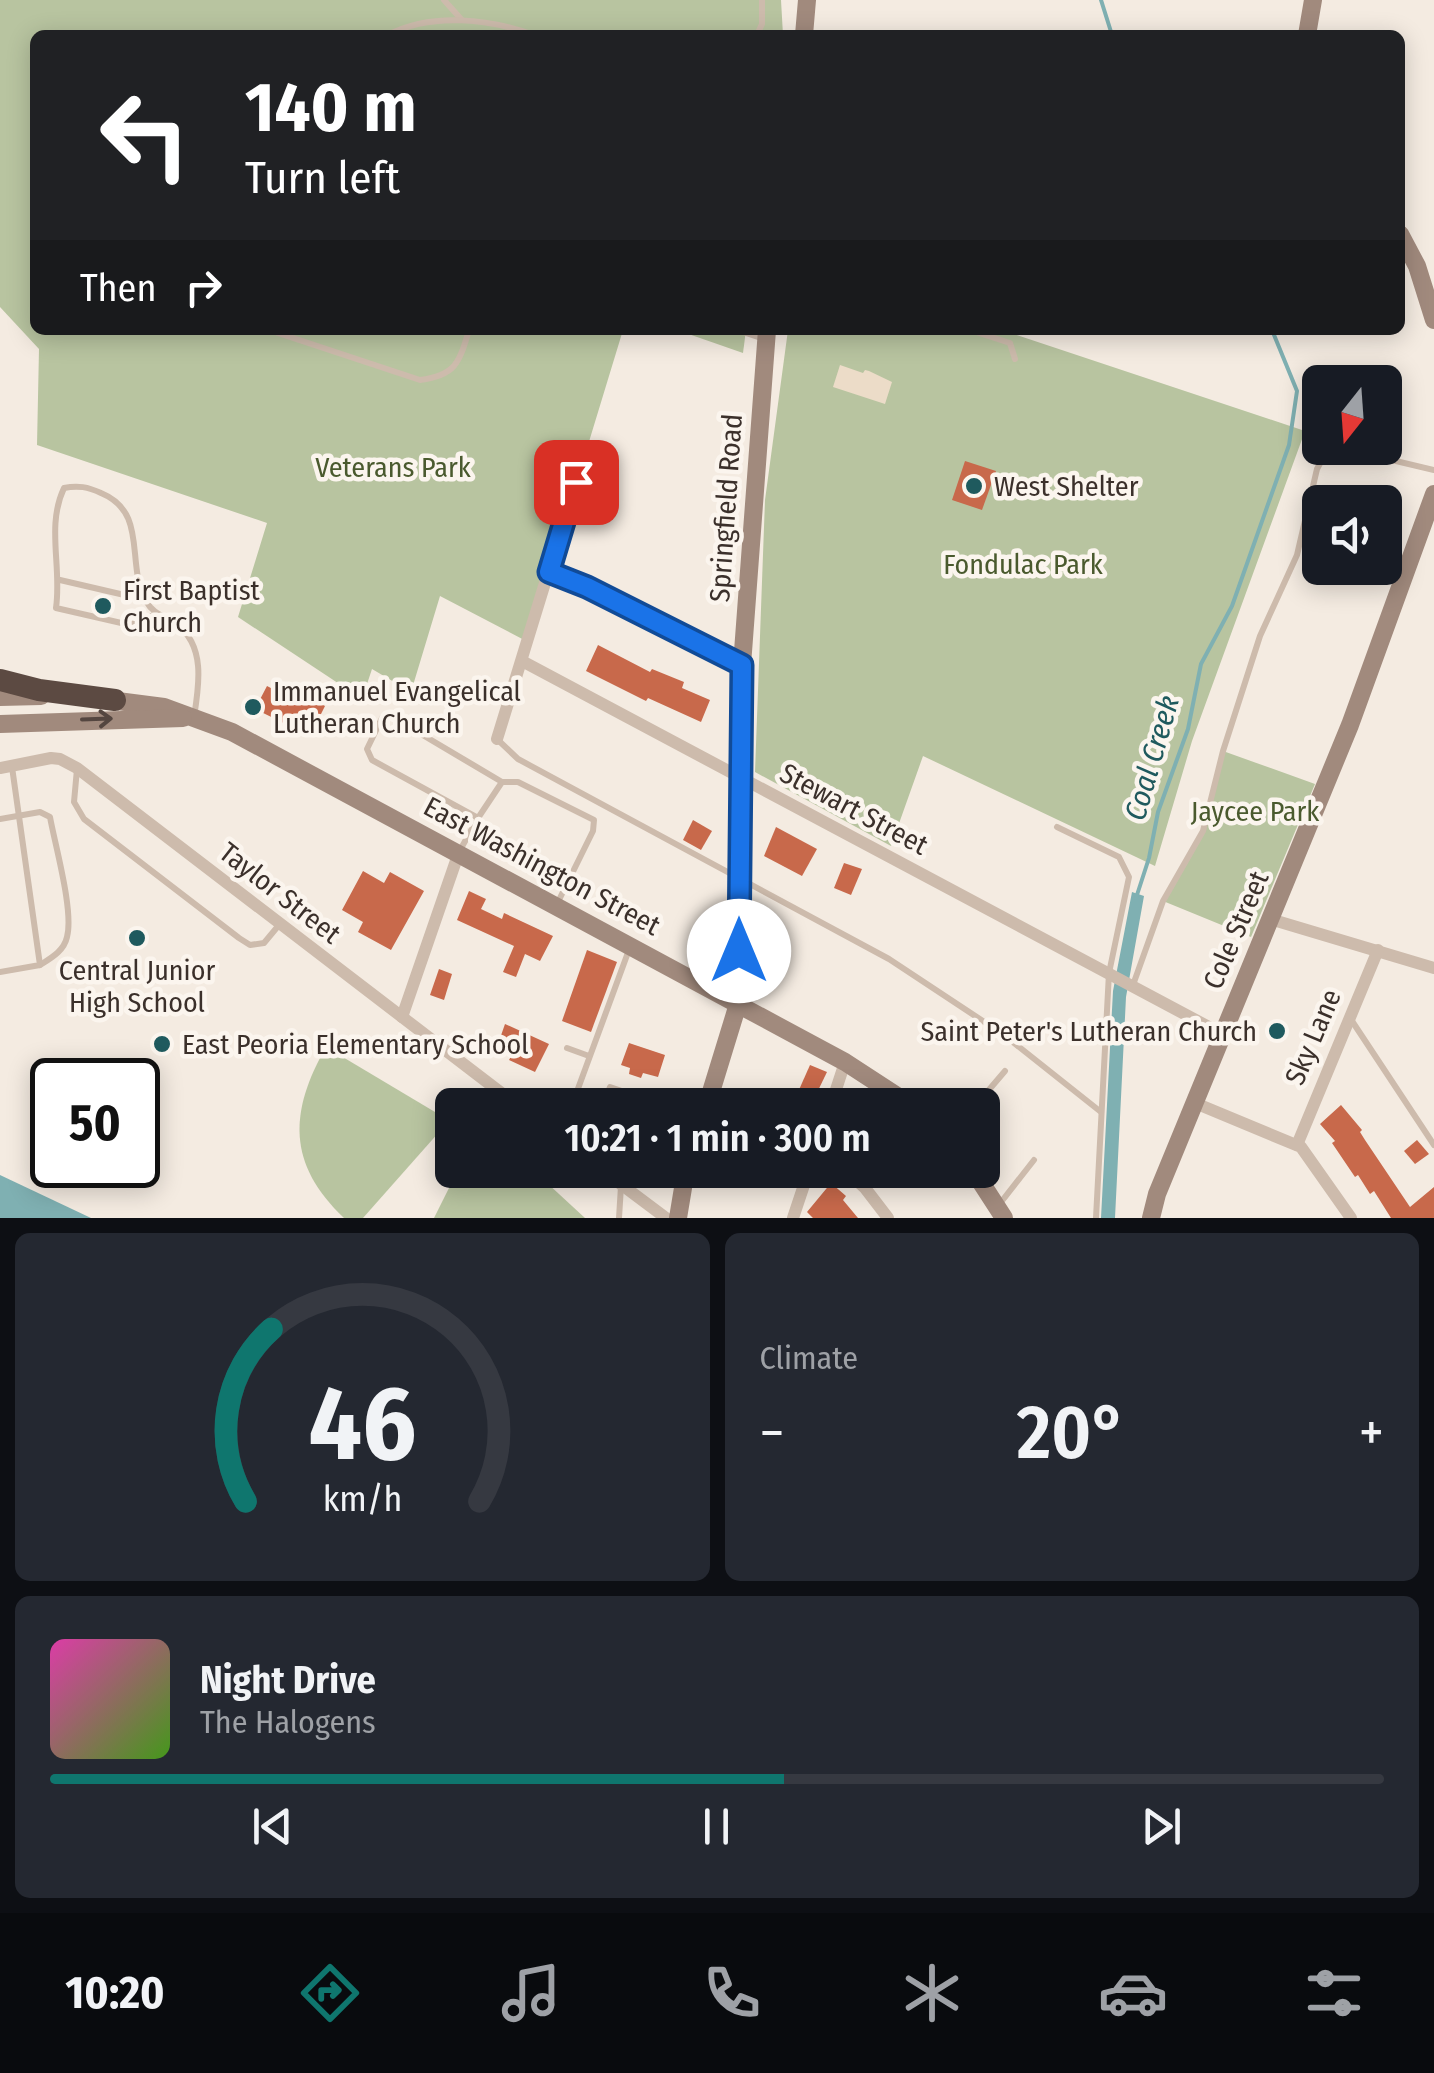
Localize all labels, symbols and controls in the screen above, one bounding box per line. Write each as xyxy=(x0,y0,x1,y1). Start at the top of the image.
text: 140 m xyxy=(245,66,417,150)
icon: left xyxy=(80,70,210,200)
text: Turn left xyxy=(245,151,400,205)
icon: right xyxy=(176,260,231,315)
text: Then xyxy=(80,265,156,311)
north arrow xyxy=(1302,365,1402,465)
map controls xyxy=(1302,365,1402,585)
street label: Springfield Road xyxy=(703,413,749,603)
pin xyxy=(534,440,619,525)
park label: Veterans Park xyxy=(315,451,472,484)
icon: arrive xyxy=(549,455,604,510)
place label: West Shelter xyxy=(994,470,1139,503)
marker: West Shelter xyxy=(963,475,985,497)
button: sound xyxy=(1302,485,1402,585)
park label: Fondulac Park xyxy=(943,548,1104,581)
place label: First Baptist Church xyxy=(123,574,261,639)
marker: First Baptist Church xyxy=(92,595,114,617)
place label: Immanuel Evangelical Lutheran Church xyxy=(273,675,521,740)
water label: Coal Creek xyxy=(1117,691,1187,825)
marker: Immanuel Evangelical Lutheran Church xyxy=(242,696,264,718)
one-way arrow xyxy=(80,709,112,728)
street label: Stewart Street xyxy=(775,756,934,862)
street label: East Washington Street xyxy=(418,790,667,943)
park label: Jaycee Park xyxy=(1191,795,1320,828)
street label: Taylor Street xyxy=(213,836,348,951)
street label: Cole Street xyxy=(1196,865,1276,994)
position arrow xyxy=(687,899,791,1003)
marker: Central Junior High School xyxy=(126,927,148,949)
place label: Central Junior High School xyxy=(59,954,215,1019)
street label: Sky Lane xyxy=(1278,984,1348,1090)
place label: Saint Peter's Lutheran Church xyxy=(920,1015,1257,1048)
marker: Saint Peter's Lutheran Church xyxy=(1266,1020,1288,1042)
place label: East Peoria Elementary School xyxy=(182,1028,529,1061)
marker: East Peoria Elementary School xyxy=(151,1033,173,1055)
speed limit sign: 50 xyxy=(30,1058,160,1188)
text: 10:21 · 1 min · 300 m xyxy=(564,1115,871,1161)
text: Climate xyxy=(760,1339,858,1377)
text: 46 xyxy=(308,1362,416,1487)
text: 20° xyxy=(1017,1388,1127,1478)
text: − xyxy=(760,1400,784,1466)
text: + xyxy=(1359,1400,1384,1466)
text: km/h xyxy=(322,1478,402,1520)
text: Night Drive xyxy=(200,1657,376,1703)
text: The Halogens xyxy=(200,1703,376,1741)
icon: previous xyxy=(245,1799,300,1854)
icon: pause xyxy=(689,1799,744,1854)
icon: next xyxy=(1134,1799,1189,1854)
icon: directions xyxy=(295,1958,365,2028)
icon: music xyxy=(496,1958,566,2028)
icon: phone xyxy=(697,1958,767,2028)
icon: climate xyxy=(897,1958,967,2028)
icon: car xyxy=(1098,1958,1168,2028)
icon: filters xyxy=(1299,1958,1369,2028)
text: 10:20 xyxy=(65,1966,165,2020)

